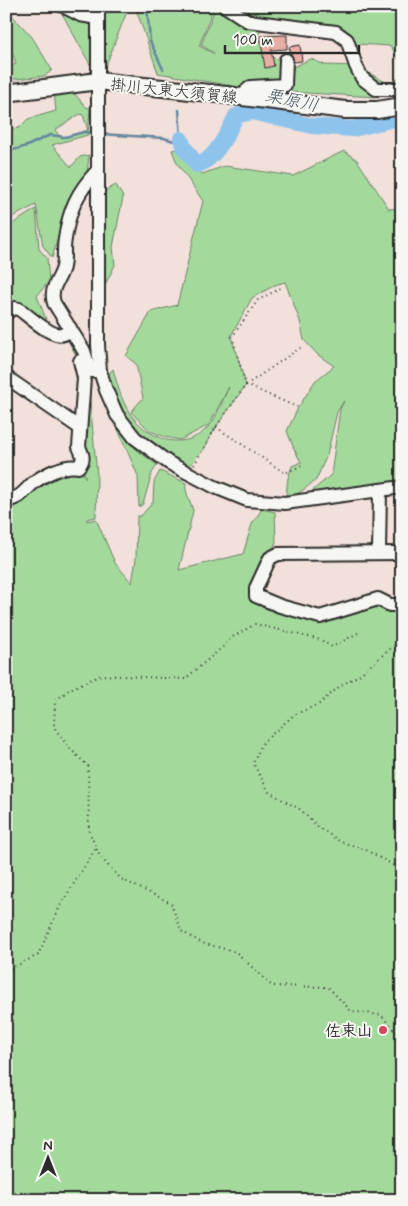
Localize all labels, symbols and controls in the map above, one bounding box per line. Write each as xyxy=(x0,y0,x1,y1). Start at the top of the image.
scale bar xyxy=(225,22,359,54)
text: 100 m xyxy=(233,31,273,51)
street label: 掛川大東大須賀線 xyxy=(109,74,239,109)
water label: 栗原川 xyxy=(263,84,321,118)
place label: 佐束山 xyxy=(325,1021,373,1042)
marker: 佐束山 xyxy=(377,1024,389,1036)
north arrow xyxy=(22,1134,72,1184)
text: N xyxy=(43,1137,53,1155)

